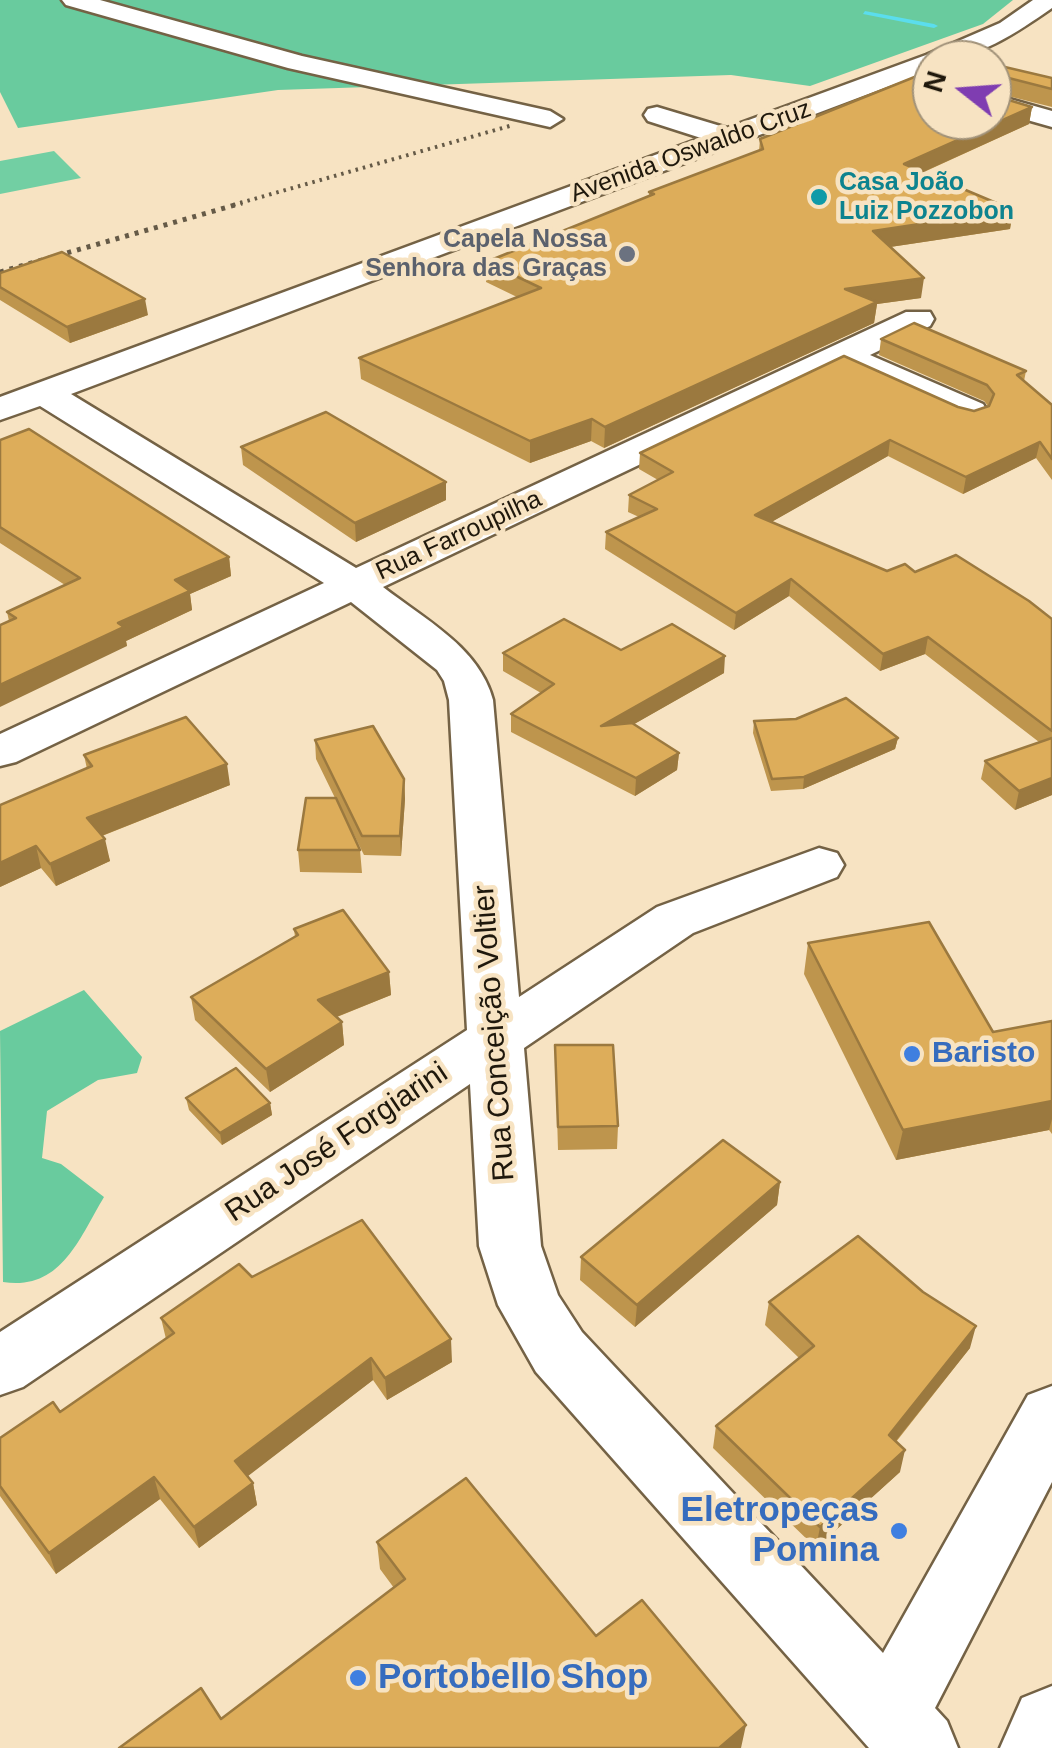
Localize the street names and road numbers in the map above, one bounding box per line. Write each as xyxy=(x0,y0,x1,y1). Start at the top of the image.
street label: Avenida Oswaldo Cruz xyxy=(567,94,815,210)
street label: Rua Farroupilha xyxy=(371,485,547,587)
street label: Rua Conceição Voltier xyxy=(467,884,523,1182)
street label: Rua José Forgiarini xyxy=(219,1055,455,1231)

